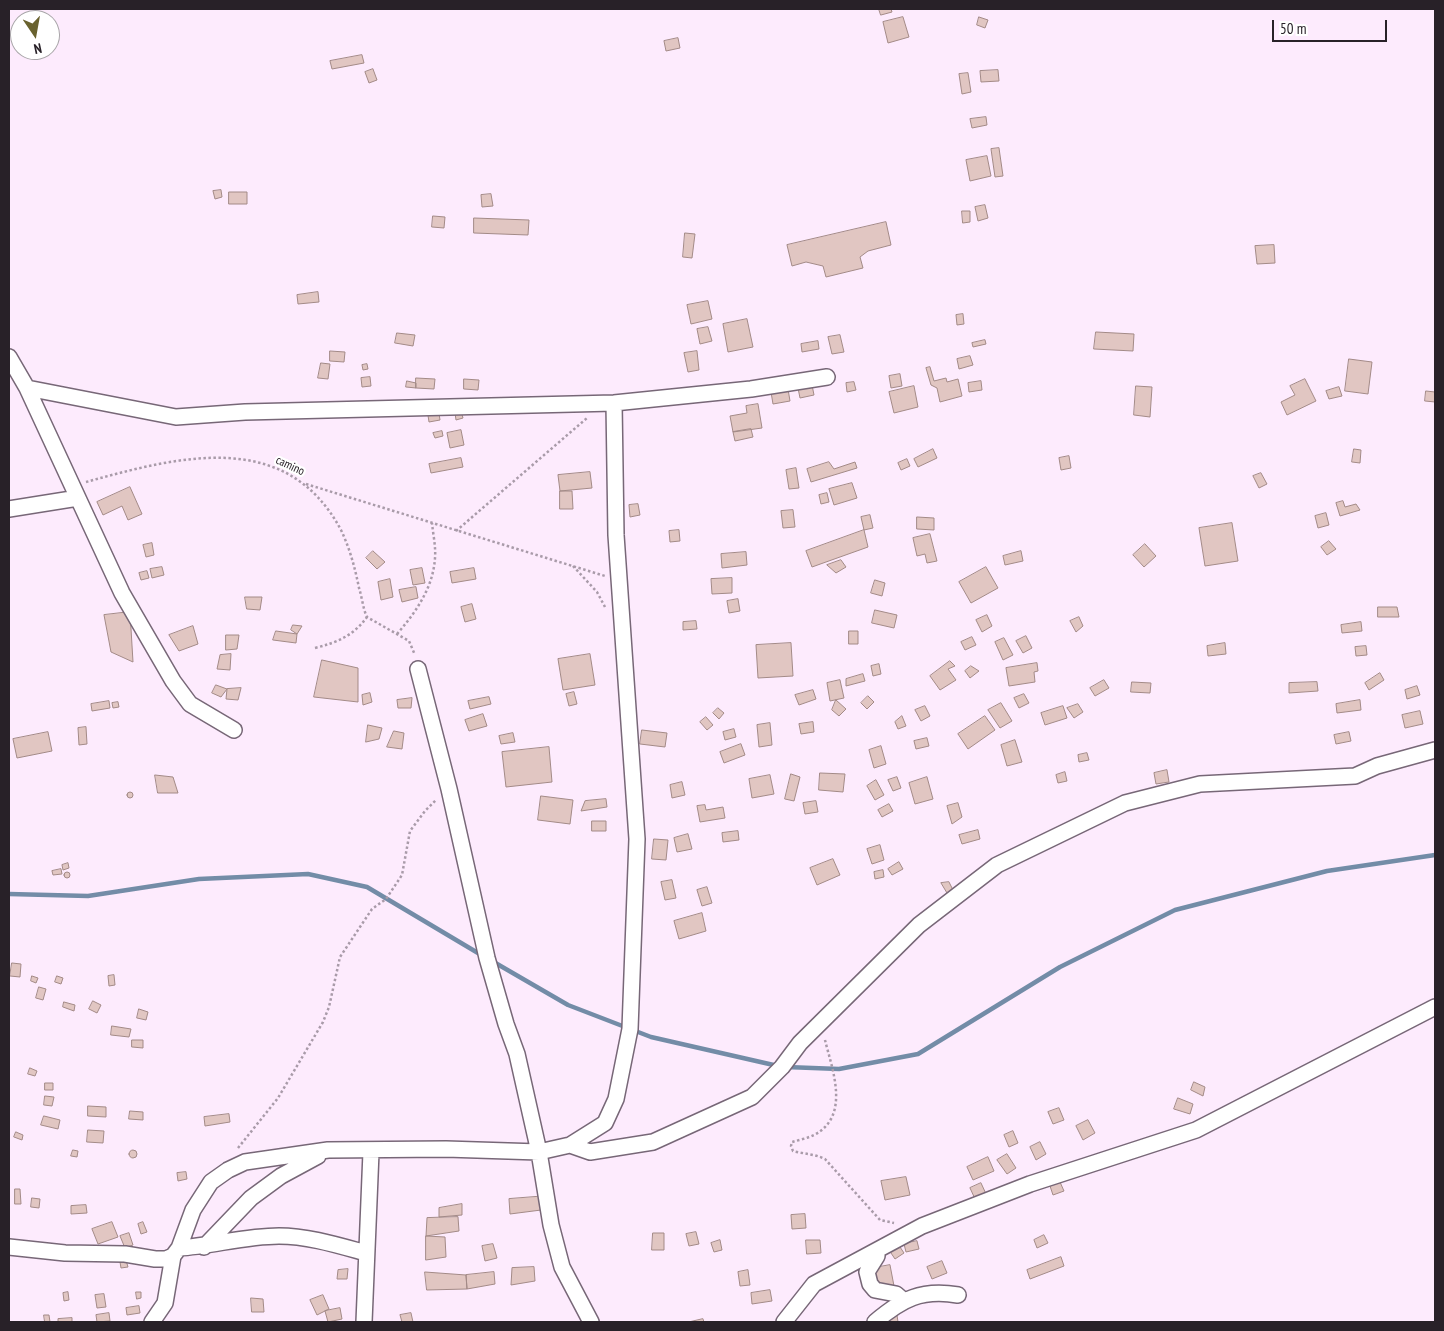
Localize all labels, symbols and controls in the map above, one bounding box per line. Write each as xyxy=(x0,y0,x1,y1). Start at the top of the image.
north arrow xyxy=(10,10,60,60)
scale bar xyxy=(1274,10,1389,42)
text: 50 m xyxy=(1280,19,1306,38)
text: N xyxy=(32,39,43,58)
street label: camino xyxy=(273,453,307,479)

